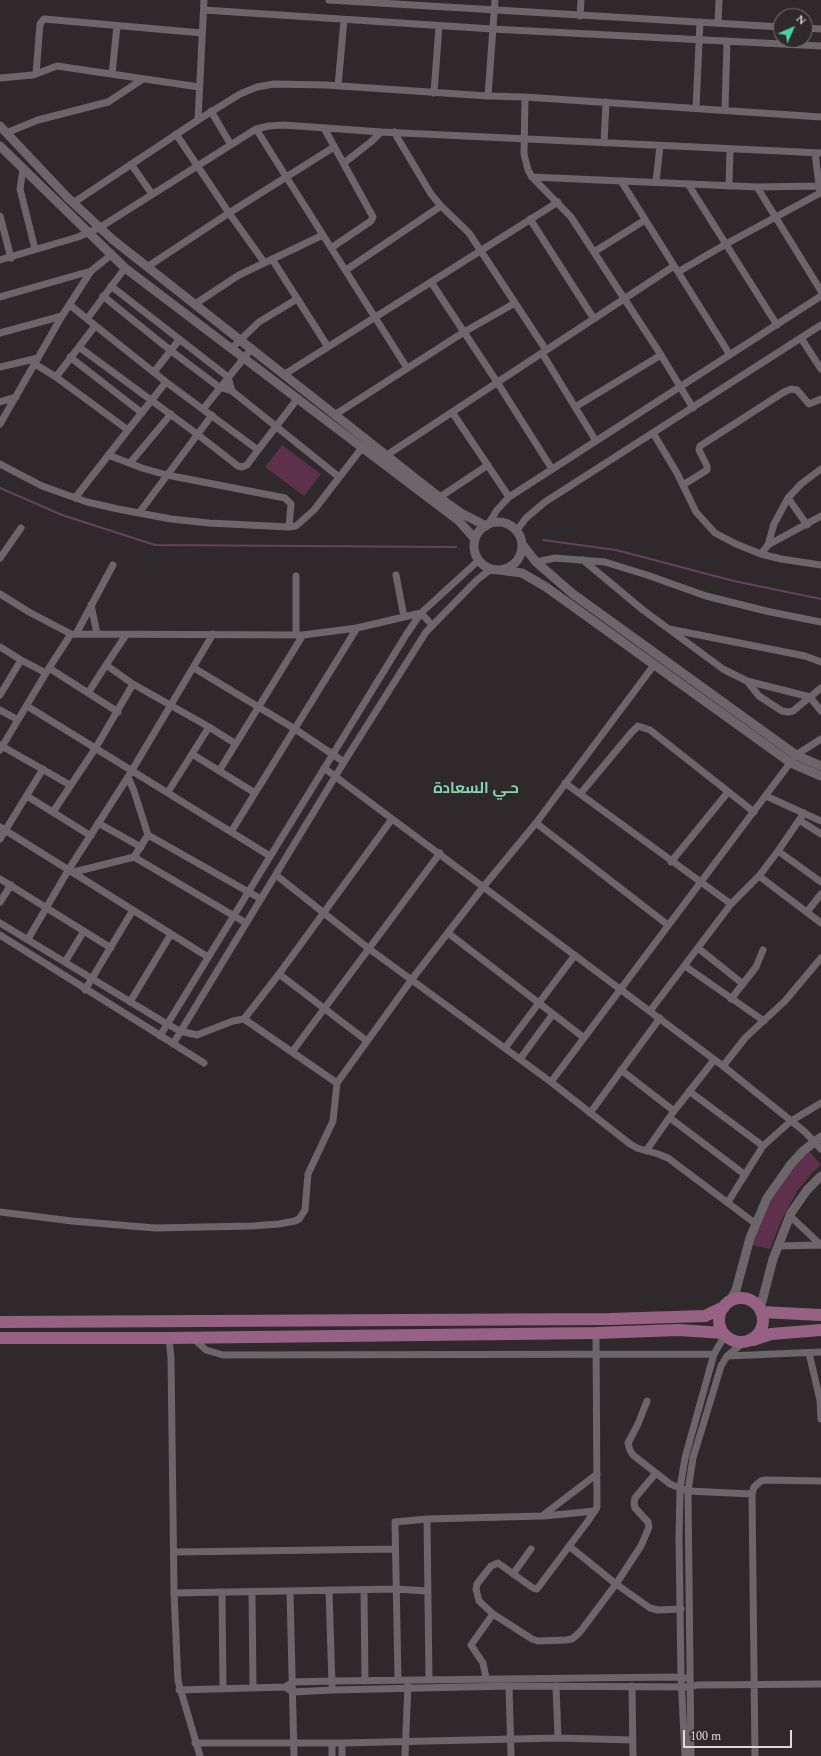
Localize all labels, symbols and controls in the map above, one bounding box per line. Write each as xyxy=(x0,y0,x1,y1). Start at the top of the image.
north arrow xyxy=(773,8,813,48)
text: N xyxy=(792,11,810,29)
district label: حـي السعادة xyxy=(433,781,519,799)
scale bar xyxy=(685,1722,794,1748)
text: 100 m xyxy=(690,1727,721,1746)

